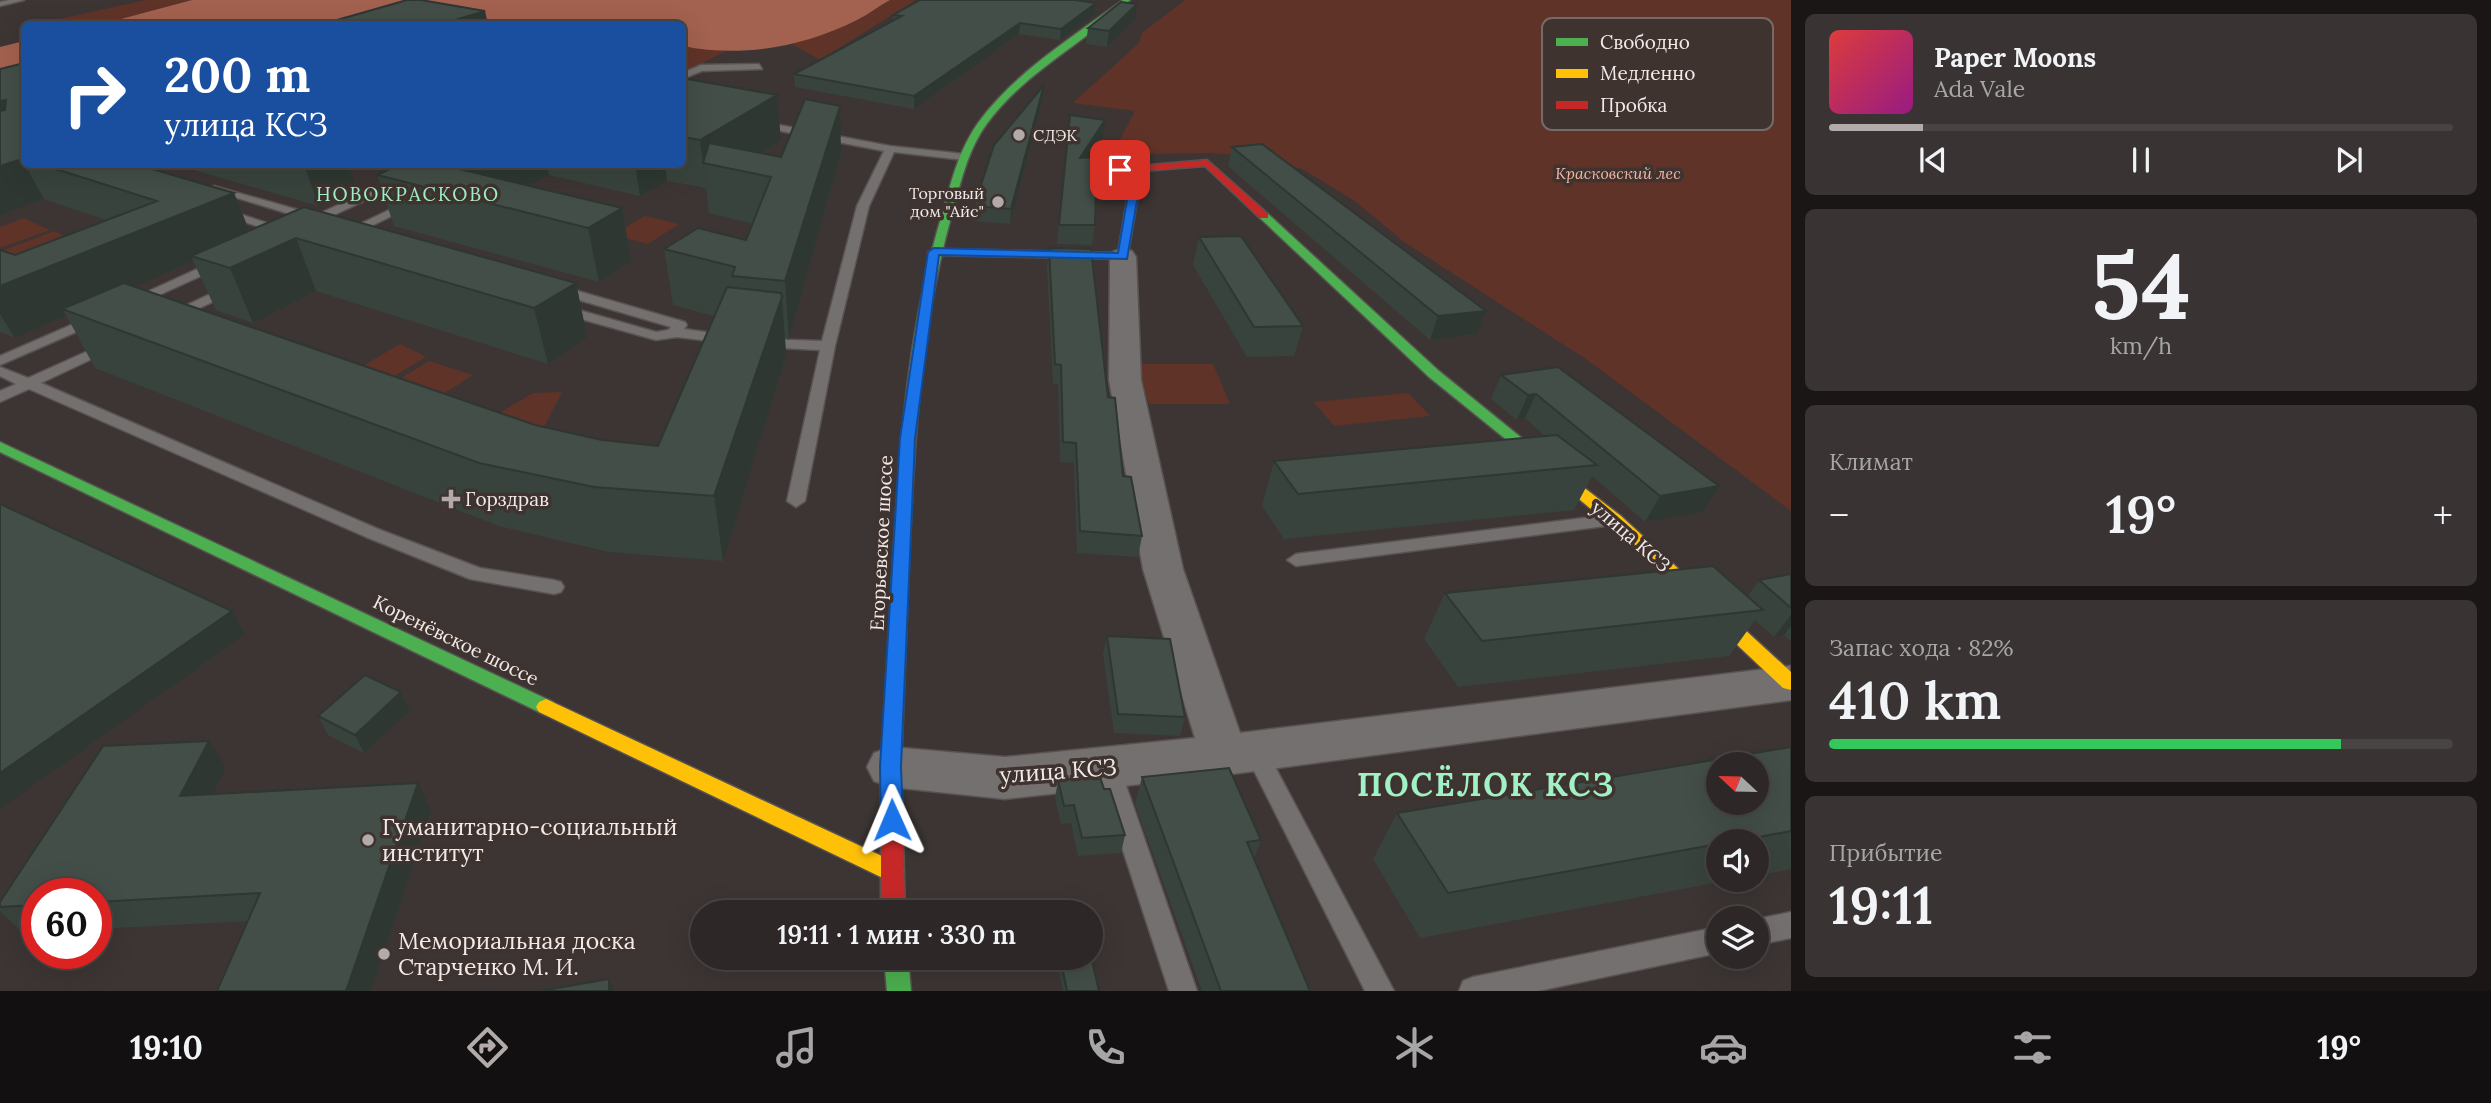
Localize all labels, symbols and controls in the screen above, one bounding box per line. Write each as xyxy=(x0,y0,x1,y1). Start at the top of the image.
legend xyxy=(1542,18,1773,130)
text: Свободно xyxy=(1600,30,1690,54)
text: Paper Moons xyxy=(1934,41,2096,74)
text: 200 m xyxy=(164,43,310,105)
icon: right xyxy=(49,49,140,140)
text: Медленно xyxy=(1600,61,1695,85)
text: Ada Vale xyxy=(1934,74,2025,103)
text: Пробка xyxy=(1600,93,1667,117)
text: улица КСЗ xyxy=(164,104,328,145)
place label: СДЭК xyxy=(1033,125,1077,145)
marker: СДЭК xyxy=(1011,127,1027,143)
pin xyxy=(1090,140,1150,200)
icon: previous xyxy=(1914,141,1952,179)
icon: pause xyxy=(2122,141,2160,179)
icon: next xyxy=(2330,141,2368,179)
icon: arrive xyxy=(1101,151,1139,189)
park label: Красковский лес xyxy=(1555,163,1681,183)
district label: НОВОКРАСКОВО xyxy=(316,182,500,206)
place label: Торговый дом "Айс" xyxy=(909,183,984,221)
marker: Торговый дом "Айс" xyxy=(990,194,1006,210)
text: 54 xyxy=(2091,227,2191,344)
text: km/h xyxy=(2110,331,2172,360)
text: Климат xyxy=(1829,447,1913,476)
street label: Егорьевское шоссе xyxy=(864,454,898,632)
text: 19° xyxy=(2106,481,2176,547)
place label: Горздрав xyxy=(465,487,549,511)
marker: Горздрав xyxy=(443,491,459,507)
text: − xyxy=(1829,491,1849,539)
text: + xyxy=(2433,491,2453,539)
street label: улица КСЗ xyxy=(1586,495,1676,577)
street label: Коренёвское шоссе xyxy=(369,589,543,691)
text: Запас хода · 82% xyxy=(1829,633,2014,662)
text: 410 km xyxy=(1829,667,2001,733)
street label: улица КСЗ xyxy=(998,752,1118,789)
north arrow xyxy=(1706,752,1769,816)
map controls xyxy=(1706,752,1769,969)
district label: ПОСЁЛОК КСЗ xyxy=(1357,764,1615,805)
position arrow xyxy=(855,783,929,857)
place label: Гуманитарно-социальный институт xyxy=(382,812,677,867)
button: sound xyxy=(1706,829,1769,892)
marker: Гуманитарно-социальный институт xyxy=(360,832,376,848)
text: Прибытие xyxy=(1829,838,1943,867)
text: 19:11 xyxy=(1829,872,1933,938)
speed limit sign: 60 xyxy=(21,878,112,969)
button: layers xyxy=(1706,906,1769,969)
text: 19:11 · 1 мин · 330 m xyxy=(777,918,1016,951)
place label: Мемориальная доска Старченко М. И. xyxy=(398,926,636,981)
marker: Мемориальная доска Старченко М. И. xyxy=(376,946,392,962)
icon: directions xyxy=(463,1023,512,1072)
icon: music xyxy=(772,1023,821,1072)
icon: phone xyxy=(1081,1023,1130,1072)
icon: climate xyxy=(1390,1023,1439,1072)
icon: car xyxy=(1699,1023,1748,1072)
icon: filters xyxy=(2008,1023,2057,1072)
text: 19:10 xyxy=(130,1027,203,1068)
text: 19° xyxy=(2317,1027,2361,1068)

